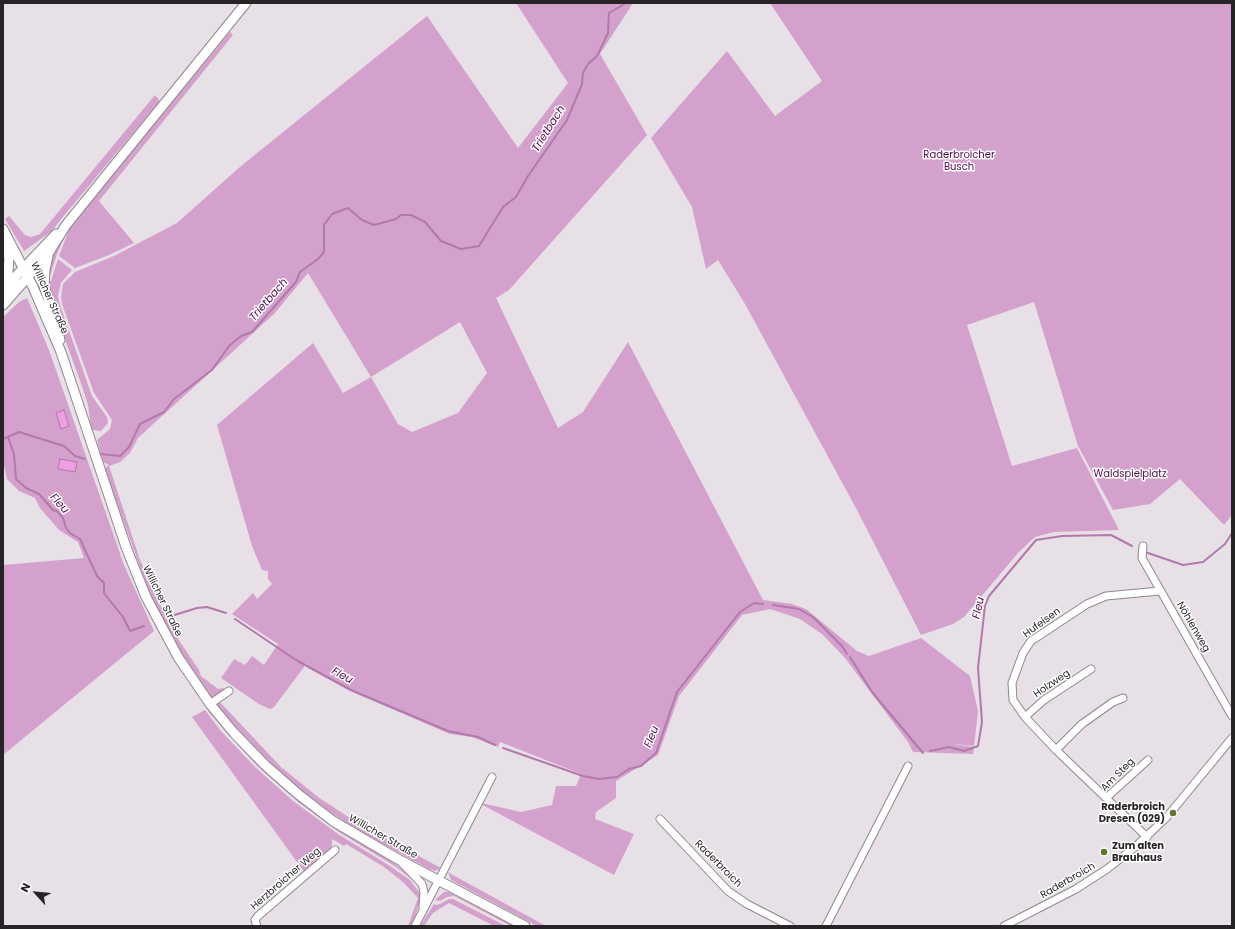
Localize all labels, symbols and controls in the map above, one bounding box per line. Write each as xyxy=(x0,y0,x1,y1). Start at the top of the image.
water label: Trietbach xyxy=(530,103,568,155)
park label: Raderbroicher Busch xyxy=(923,149,995,172)
street label: Willicher Straße xyxy=(28,260,70,336)
water label: Trietbach xyxy=(247,276,291,324)
park label: Waldspielplatz xyxy=(1093,468,1167,480)
water label: Fleu xyxy=(47,491,71,517)
street label: Willicher Straße xyxy=(140,563,184,639)
water label: Fleu xyxy=(970,596,988,620)
street label: Nöhlenweg xyxy=(1174,600,1212,654)
street label: Hufeisen xyxy=(1021,605,1063,641)
water label: Fleu xyxy=(329,665,355,687)
street label: Holzweg xyxy=(1031,667,1073,701)
water label: Fleu xyxy=(642,724,662,750)
street label: Am Steg xyxy=(1099,756,1137,794)
place label: Raderbroich Dresen (029) xyxy=(1099,801,1165,824)
marker: Raderbroich Dresen (029) xyxy=(1168,808,1178,818)
street label: Willicher Straße xyxy=(346,812,420,862)
street label: Raderbroich xyxy=(692,838,744,890)
place label: Zum alten Brauhaus xyxy=(1112,840,1164,864)
street label: Herzbroicher Weg xyxy=(249,845,323,913)
marker: Zum alten Brauhaus xyxy=(1099,847,1109,857)
street label: Raderbroich xyxy=(1038,860,1098,902)
north arrow xyxy=(16,873,56,913)
text: N xyxy=(16,880,34,895)

